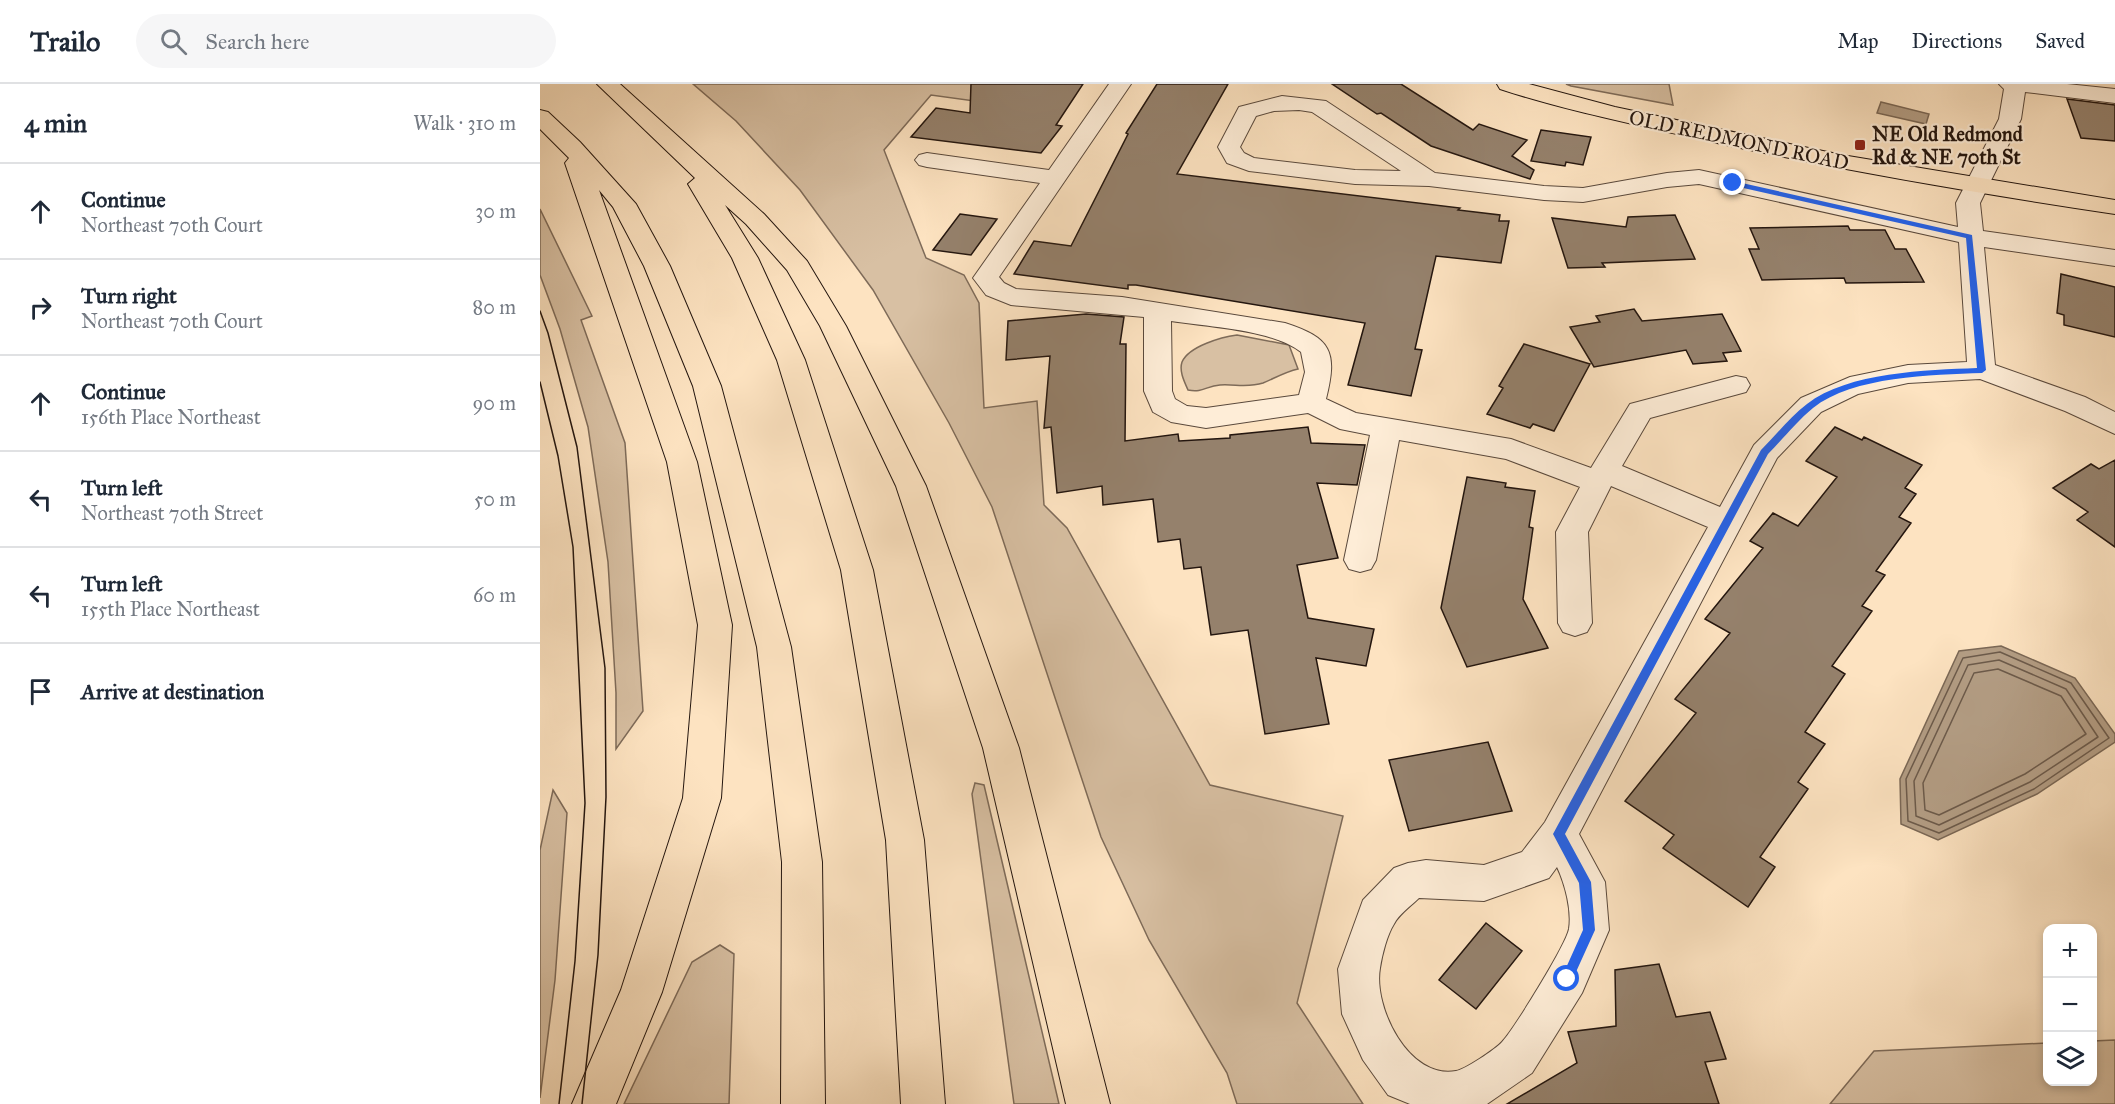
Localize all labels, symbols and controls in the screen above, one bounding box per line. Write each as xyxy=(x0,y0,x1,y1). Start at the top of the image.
search box xyxy=(136,14,556,68)
text: Trailo xyxy=(30,24,100,59)
icon: search xyxy=(157,25,190,58)
text: Search here xyxy=(205,28,309,55)
text: Map xyxy=(1838,28,1879,54)
text: Directions xyxy=(1912,28,2002,54)
text: Saved xyxy=(2035,28,2085,54)
street label: OLD REDMOND ROAD xyxy=(1627,105,1851,175)
text: 4 min xyxy=(24,107,87,139)
text: Walk · 310 m xyxy=(413,111,516,135)
place label: NE Old Redmond Rd & NE 70th St xyxy=(1872,122,2024,169)
marker: NE Old Redmond Rd & NE 70th St xyxy=(1853,138,1867,152)
route end xyxy=(1719,169,1745,195)
text: Continue xyxy=(81,186,166,213)
icon: ahead xyxy=(24,195,57,228)
text: 30 m xyxy=(475,199,516,223)
text: Northeast 70th Court xyxy=(81,213,263,237)
text: Turn right xyxy=(81,282,177,309)
icon: right xyxy=(24,291,57,324)
text: 80 m xyxy=(473,295,516,319)
text: Northeast 70th Court xyxy=(81,309,263,333)
text: Continue xyxy=(81,378,166,405)
icon: ahead xyxy=(24,387,57,420)
text: 90 m xyxy=(473,391,516,415)
text: 156th Place Northeast xyxy=(81,405,261,429)
text: Turn left xyxy=(81,474,163,501)
icon: left xyxy=(24,483,57,516)
text: 50 m xyxy=(474,487,516,511)
text: Northeast 70th Street xyxy=(81,501,263,525)
text: Turn left xyxy=(81,570,163,597)
icon: left xyxy=(24,579,57,612)
text: 60 m xyxy=(473,583,516,607)
text: 155th Place Northeast xyxy=(81,597,260,621)
icon: arrive xyxy=(24,675,57,708)
text: Arrive at destination xyxy=(81,678,264,705)
map controls xyxy=(2043,924,2097,1086)
button: + xyxy=(2043,924,2097,978)
route start xyxy=(1553,965,1579,991)
button: − xyxy=(2043,978,2097,1032)
button: layers xyxy=(2043,1032,2097,1086)

